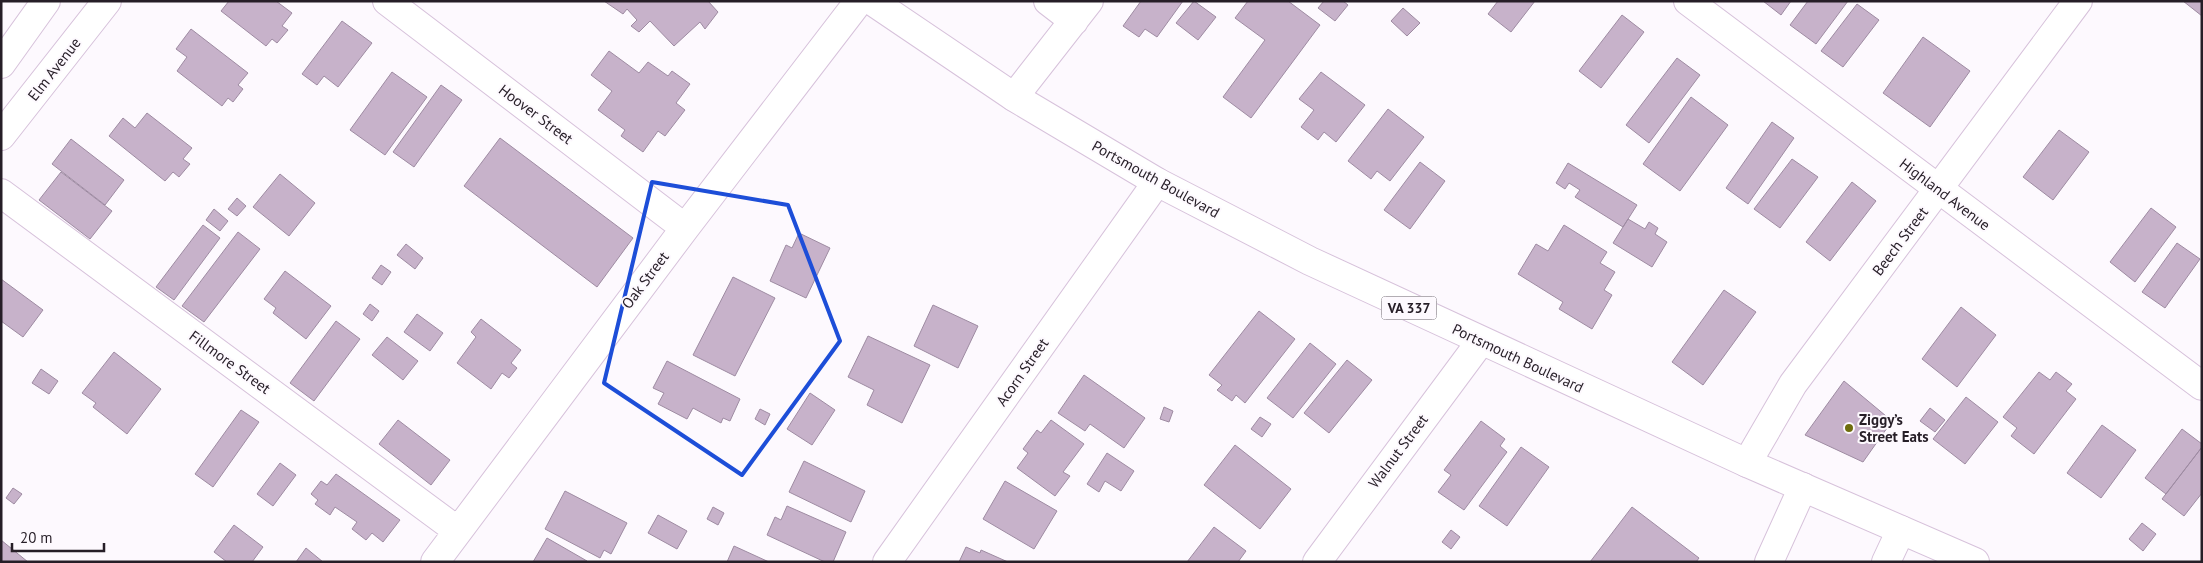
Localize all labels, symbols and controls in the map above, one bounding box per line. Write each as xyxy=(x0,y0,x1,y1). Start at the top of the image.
street label: Elm Avenue xyxy=(23,34,85,104)
street label: Hoover Street xyxy=(495,80,577,148)
street label: Portsmouth Boulevard xyxy=(1089,136,1223,222)
street label: Highland Avenue xyxy=(1896,154,1994,234)
street label: Beech Street xyxy=(1868,203,1932,279)
street label: Oak Street xyxy=(617,248,673,312)
road number: VA 337 xyxy=(1382,296,1436,320)
street label: Portsmouth Boulevard xyxy=(1449,319,1587,397)
street label: Fillmore Street xyxy=(186,326,274,398)
street label: Acorn Street xyxy=(992,334,1052,410)
street label: Walnut Street xyxy=(1364,410,1432,492)
place label: Ziggy’s Street Eats xyxy=(1859,410,1928,446)
marker: Ziggy’s Street Eats xyxy=(1843,422,1855,434)
scale bar xyxy=(12,520,105,552)
text: 20 m xyxy=(20,528,53,547)

